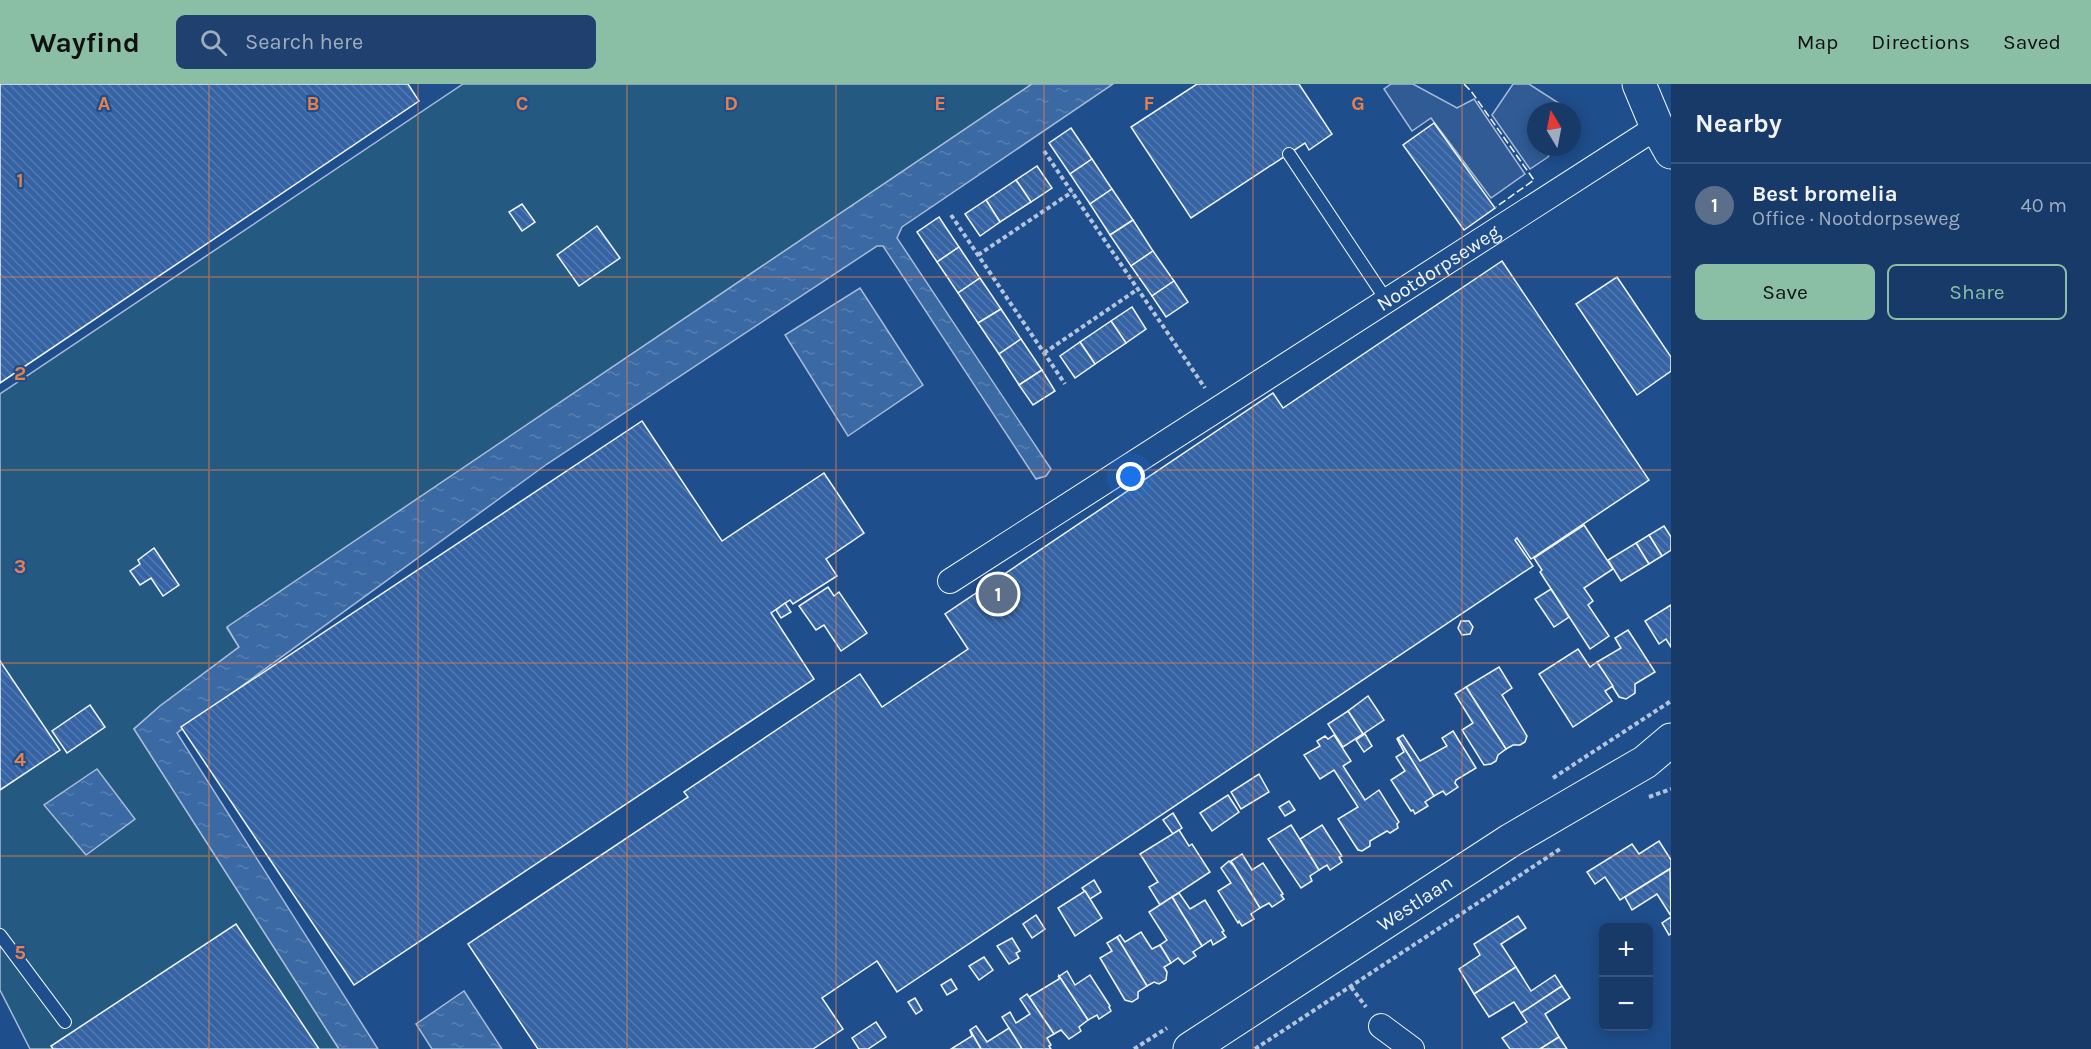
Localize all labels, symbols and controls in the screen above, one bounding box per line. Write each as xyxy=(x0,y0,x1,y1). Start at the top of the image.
search box xyxy=(176,15,596,69)
text: Wayfind xyxy=(30,26,140,59)
icon: search xyxy=(197,26,230,59)
text: Search here xyxy=(245,29,363,55)
text: Map xyxy=(1797,30,1838,54)
text: Directions xyxy=(1871,30,1970,54)
text: Saved xyxy=(2003,30,2061,54)
text: A xyxy=(98,92,111,115)
text: B xyxy=(307,92,319,115)
text: C xyxy=(516,92,528,115)
text: D xyxy=(724,92,738,115)
text: E xyxy=(934,92,946,115)
text: F xyxy=(1144,92,1155,115)
text: G xyxy=(1351,92,1365,115)
north arrow xyxy=(1527,102,1581,156)
text: Nearby xyxy=(1695,108,1782,139)
text: 1 xyxy=(16,169,24,192)
text: Best bromelia xyxy=(1752,181,1898,207)
text: 1 xyxy=(1711,194,1718,217)
text: 40 m xyxy=(2021,194,2067,217)
text: Office · Nootdorpseweg xyxy=(1752,207,1960,230)
street label: Nootdorpseweg xyxy=(1372,220,1504,316)
button: Save xyxy=(1695,264,1875,320)
button: Share xyxy=(1887,264,2067,320)
text: 2 xyxy=(14,362,26,385)
your location xyxy=(1116,462,1145,491)
text: 3 xyxy=(14,555,26,578)
pin: 1 xyxy=(978,572,1018,616)
text: 4 xyxy=(14,748,26,771)
street label: Westlaan xyxy=(1373,870,1457,936)
map controls xyxy=(1599,923,1653,1031)
button: + xyxy=(1599,923,1653,977)
text: 5 xyxy=(14,941,26,964)
button: − xyxy=(1599,977,1653,1031)

